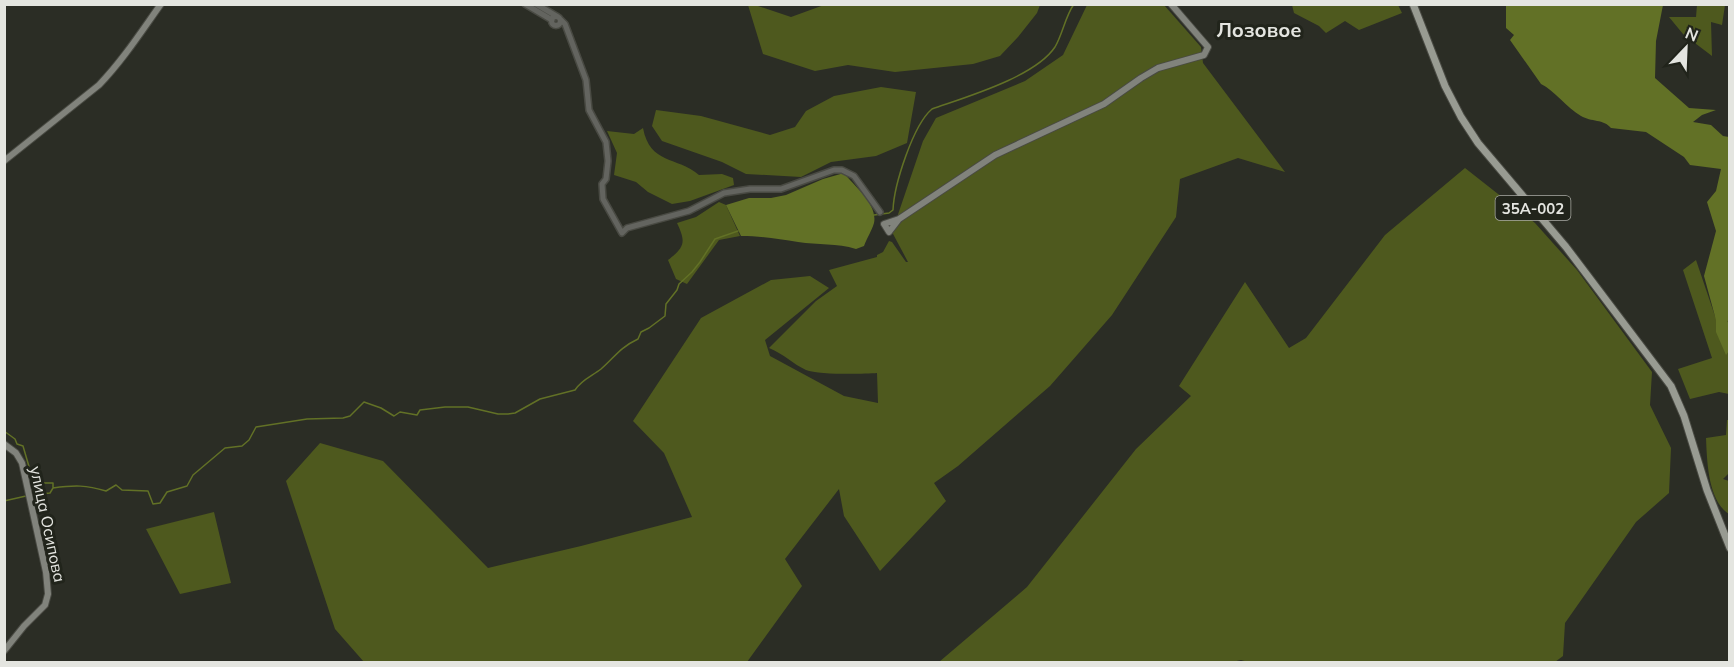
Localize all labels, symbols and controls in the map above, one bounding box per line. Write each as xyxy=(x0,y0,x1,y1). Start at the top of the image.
district label: Лозовое xyxy=(1216,17,1302,42)
north arrow xyxy=(1656,18,1716,78)
text: N xyxy=(1682,23,1701,46)
road number: 35А-002 xyxy=(1496,196,1570,220)
street label: улица Осипова xyxy=(26,464,70,584)

